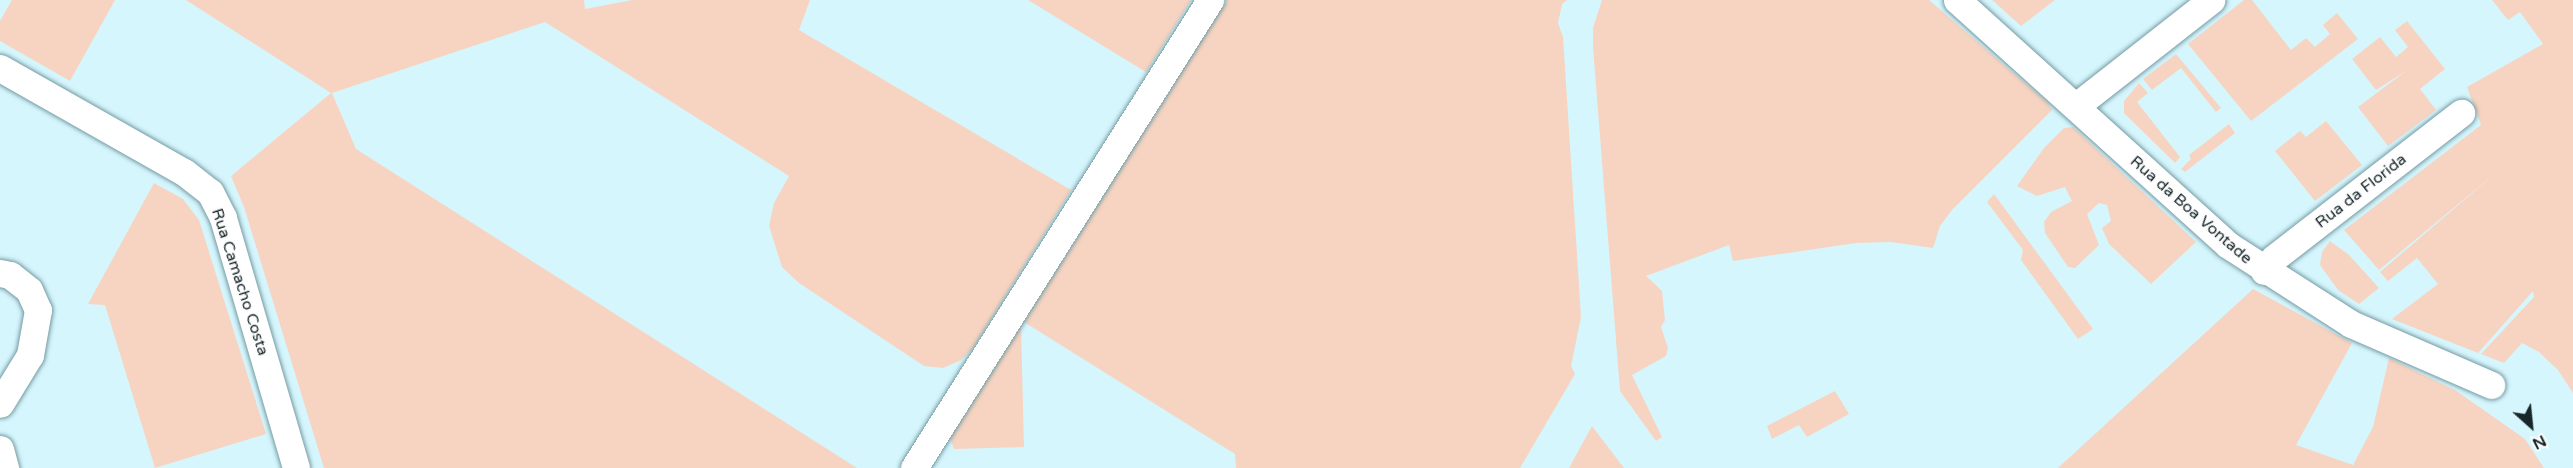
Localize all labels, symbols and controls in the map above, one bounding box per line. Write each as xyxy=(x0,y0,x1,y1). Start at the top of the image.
street label: Rua da Florida xyxy=(2312,150,2410,232)
street label: Rua da Boa Vontade xyxy=(2126,152,2256,268)
street label: Rua Camacho Costa xyxy=(207,206,273,358)
north arrow xyxy=(2501,396,2561,456)
text: N xyxy=(2529,430,2549,454)

